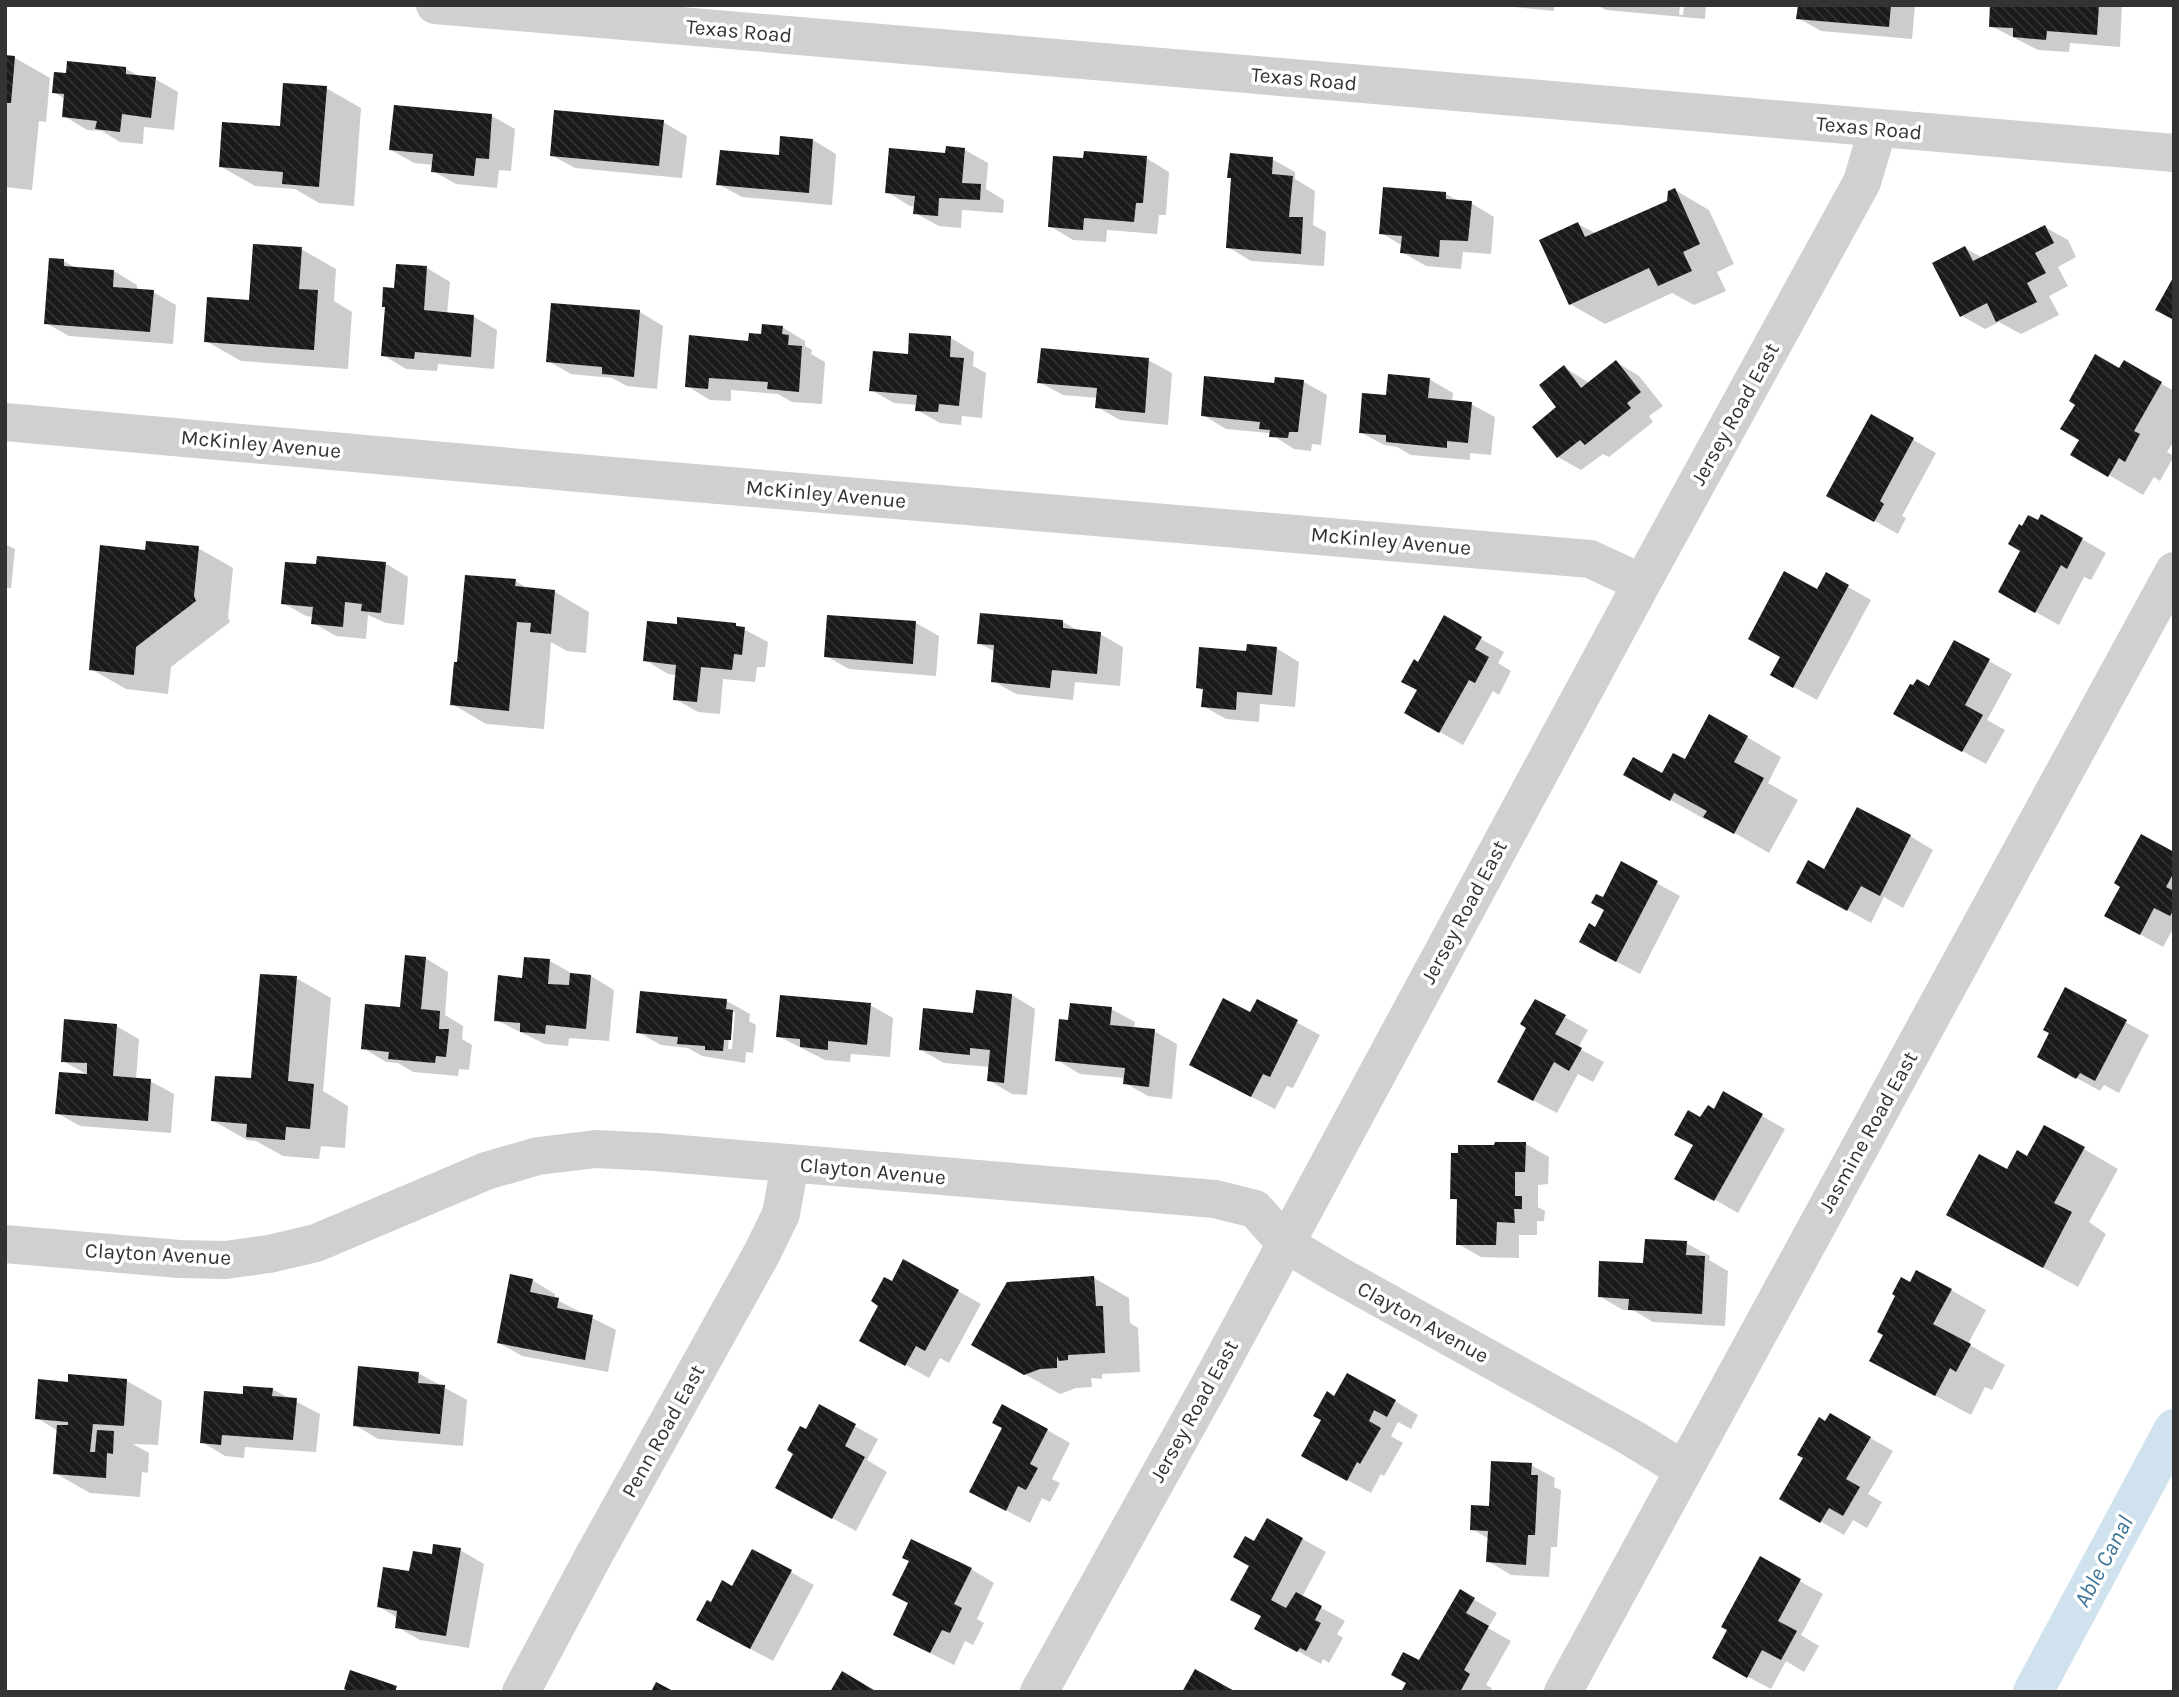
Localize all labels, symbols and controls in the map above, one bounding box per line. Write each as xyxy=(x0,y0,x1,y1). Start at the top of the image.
street label: Texas Road xyxy=(685,14,793,48)
street label: Texas Road xyxy=(1250,62,1358,96)
street label: Texas Road xyxy=(1815,111,1923,145)
street label: Jersey Road East xyxy=(1686,339,1784,489)
street label: McKinley Avenue xyxy=(180,425,342,463)
street label: McKinley Avenue xyxy=(745,475,907,513)
street label: McKinley Avenue xyxy=(1310,522,1472,560)
street label: Jersey Road East xyxy=(1416,836,1512,988)
street label: Jasmine Road East xyxy=(1814,1047,1922,1217)
street label: Clayton Avenue xyxy=(799,1153,947,1189)
street label: Clayton Avenue xyxy=(84,1238,232,1270)
street label: Clayton Avenue xyxy=(1353,1276,1493,1368)
street label: Jersey Road East xyxy=(1145,1336,1243,1486)
street label: Penn Road East xyxy=(617,1360,710,1502)
water label: Able Canal xyxy=(2068,1511,2139,1612)

